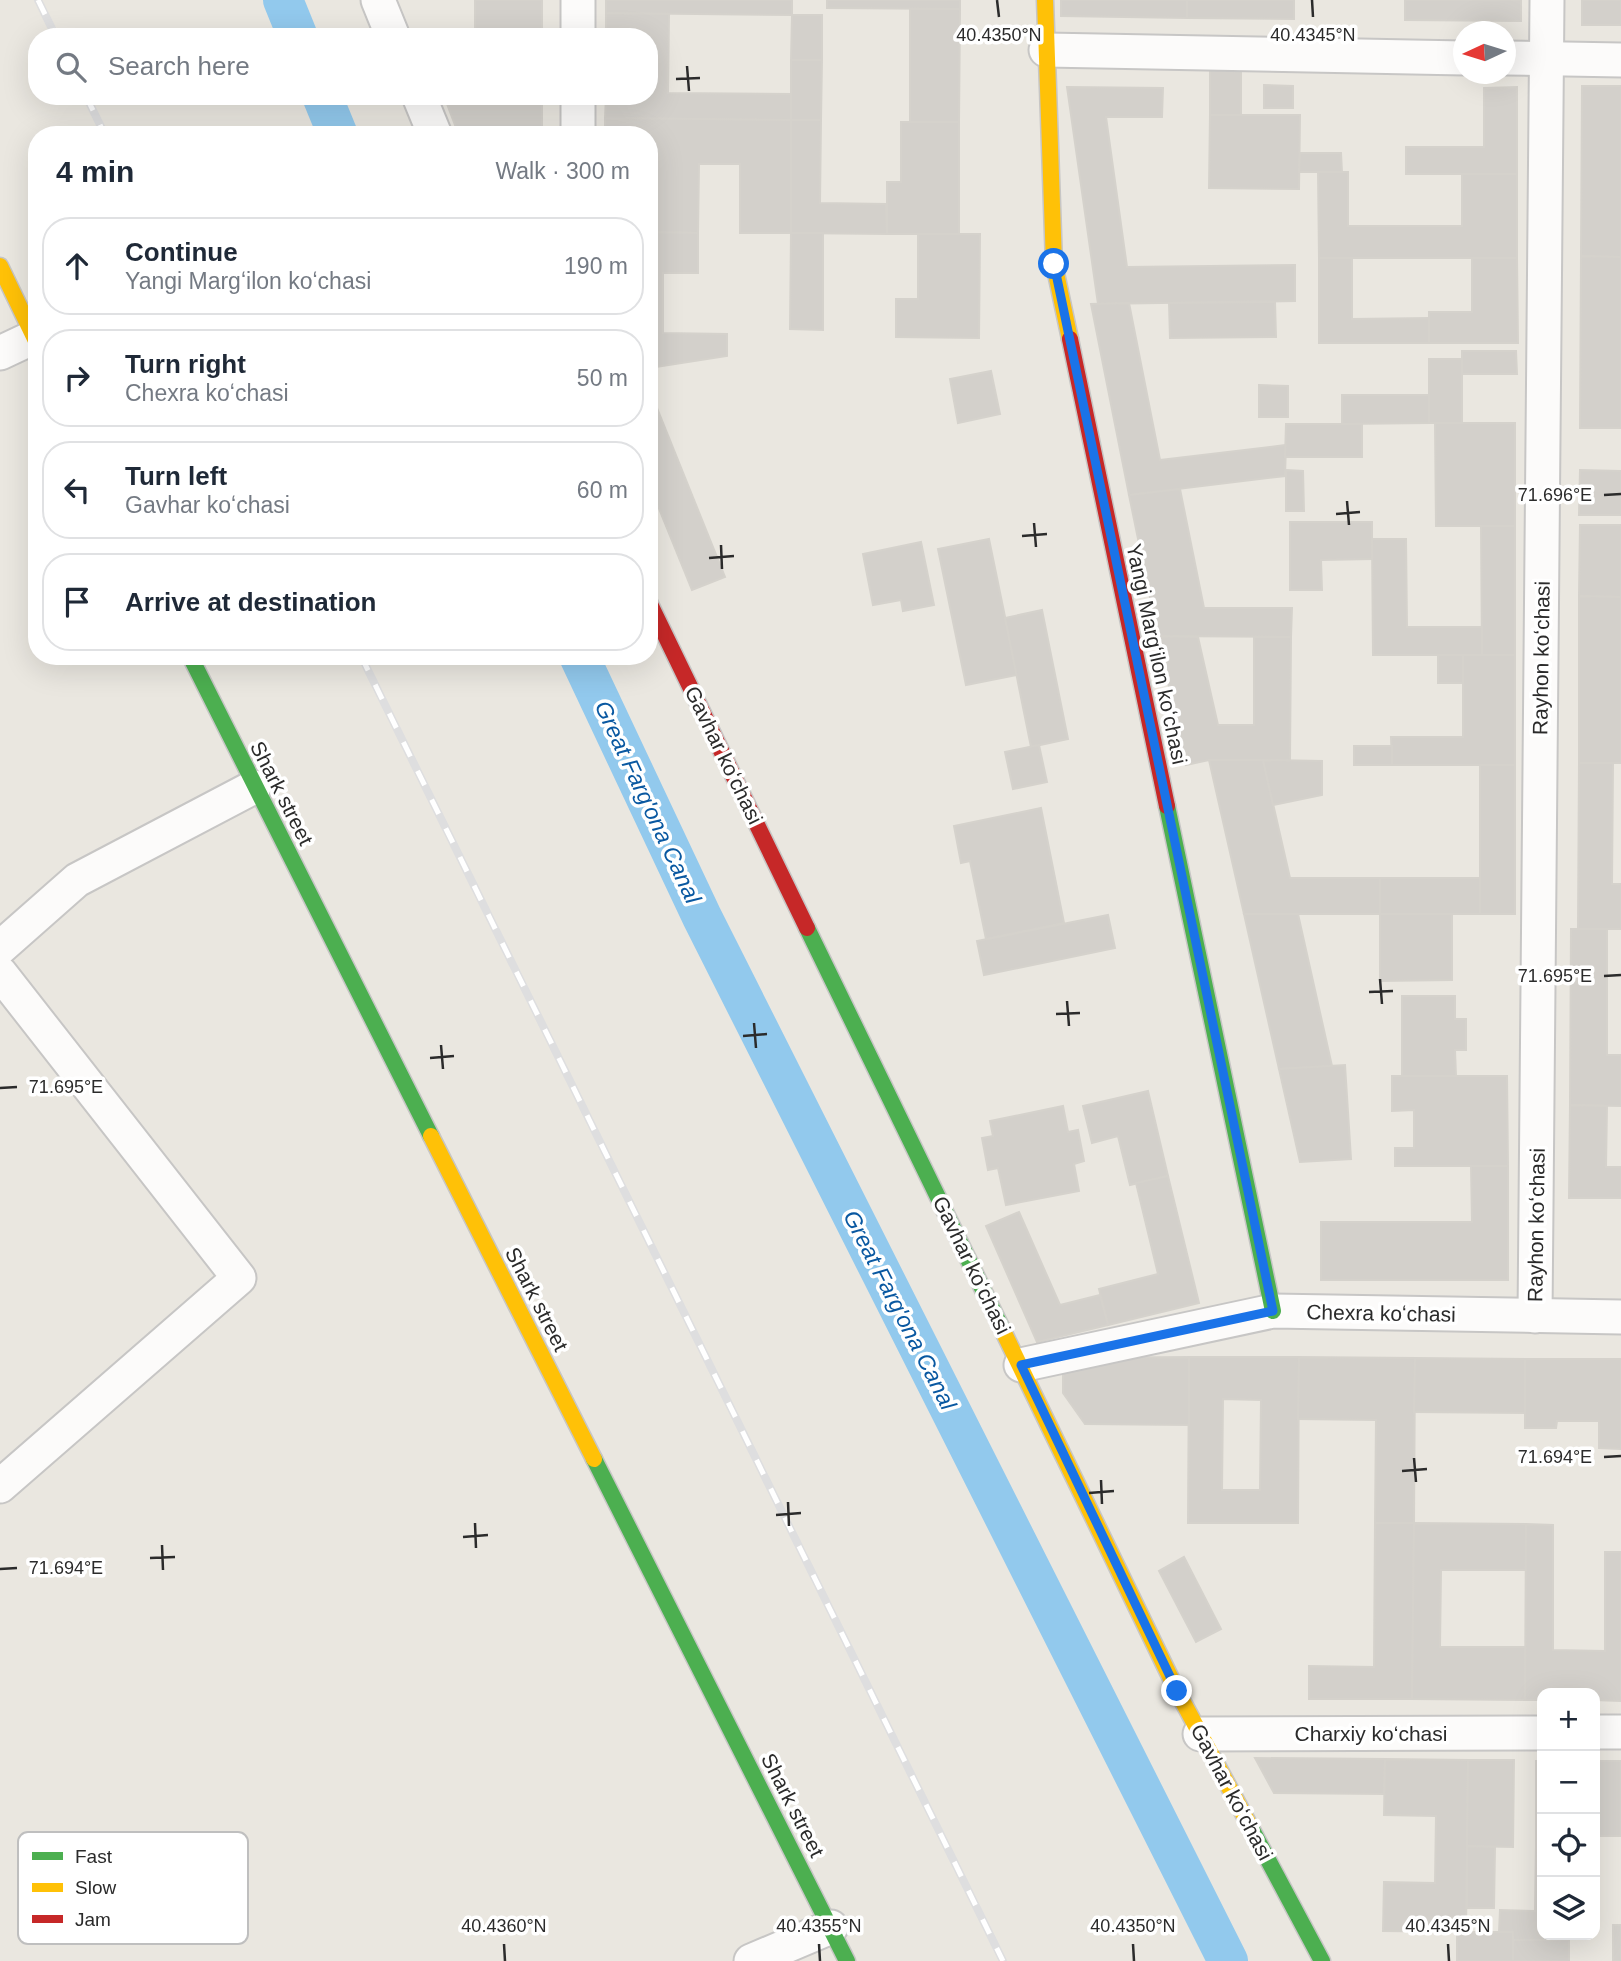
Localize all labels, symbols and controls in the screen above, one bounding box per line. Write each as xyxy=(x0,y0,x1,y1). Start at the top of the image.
north arrow xyxy=(1453,21,1516,84)
text: 40.4350°N xyxy=(956,25,1042,45)
text: 40.4345°N xyxy=(1270,25,1356,45)
search box xyxy=(28,28,658,105)
icon: search xyxy=(52,48,90,86)
text: Search here xyxy=(108,51,250,81)
text: 4 min xyxy=(56,155,134,188)
text: Walk · 300 m xyxy=(495,158,630,184)
text: Continue xyxy=(125,237,238,267)
icon: ahead xyxy=(58,247,96,285)
route start xyxy=(1038,248,1069,279)
text: 190 m xyxy=(564,253,628,279)
text: Yangi Margʻilon koʻchasi xyxy=(125,268,371,294)
text: Turn right xyxy=(125,349,246,379)
icon: right xyxy=(58,359,96,397)
text: 50 m xyxy=(577,365,628,391)
text: Chexra koʻchasi xyxy=(125,380,289,406)
text: Turn left xyxy=(125,461,227,491)
icon: left xyxy=(58,471,96,509)
text: 60 m xyxy=(577,477,628,503)
text: 71.696°E xyxy=(1518,485,1592,505)
text: Gavhar koʻchasi xyxy=(125,492,290,518)
street label: Yangi Margʻilon koʻchasi xyxy=(1122,542,1192,766)
street label: Rayhon koʻchasi xyxy=(1528,581,1554,735)
icon: arrive xyxy=(58,583,96,621)
text: Arrive at destination xyxy=(125,587,376,617)
street label: Gavhar koʻchasi xyxy=(681,682,767,828)
water label: Great Farg'ona Canal xyxy=(590,697,707,908)
street label: Shark street xyxy=(246,737,318,849)
text: 71.695°E xyxy=(1518,966,1592,986)
text: 71.695°E xyxy=(29,1077,103,1097)
street label: Rayhon koʻchasi xyxy=(1523,1148,1549,1302)
street label: Gavhar koʻchasi xyxy=(929,1192,1015,1338)
water label: Great Farg'ona Canal xyxy=(838,1206,962,1415)
street label: Shark street xyxy=(501,1243,573,1355)
street label: Chexra koʻchasi xyxy=(1306,1300,1456,1326)
text: 71.694°E xyxy=(1518,1447,1592,1467)
text: 71.694°E xyxy=(29,1558,103,1578)
route end xyxy=(1161,1675,1192,1706)
map controls xyxy=(1537,1688,1600,1940)
button: + xyxy=(1537,1688,1600,1751)
street label: Gavhar koʻchasi xyxy=(1187,1720,1277,1864)
street label: Charxiy koʻchasi xyxy=(1295,1722,1447,1745)
street label: Shark street xyxy=(757,1749,829,1861)
button: − xyxy=(1537,1751,1600,1814)
button: locate xyxy=(1537,1814,1600,1877)
legend xyxy=(18,1832,248,1944)
text: Fast xyxy=(75,1846,113,1867)
text: Slow xyxy=(75,1877,116,1898)
button: layers xyxy=(1537,1877,1600,1940)
text: Jam xyxy=(75,1909,111,1930)
text: 40.4360°N xyxy=(461,1916,547,1936)
text: 40.4355°N xyxy=(776,1916,862,1936)
text: 40.4350°N xyxy=(1090,1916,1176,1936)
text: 40.4345°N xyxy=(1405,1916,1491,1936)

